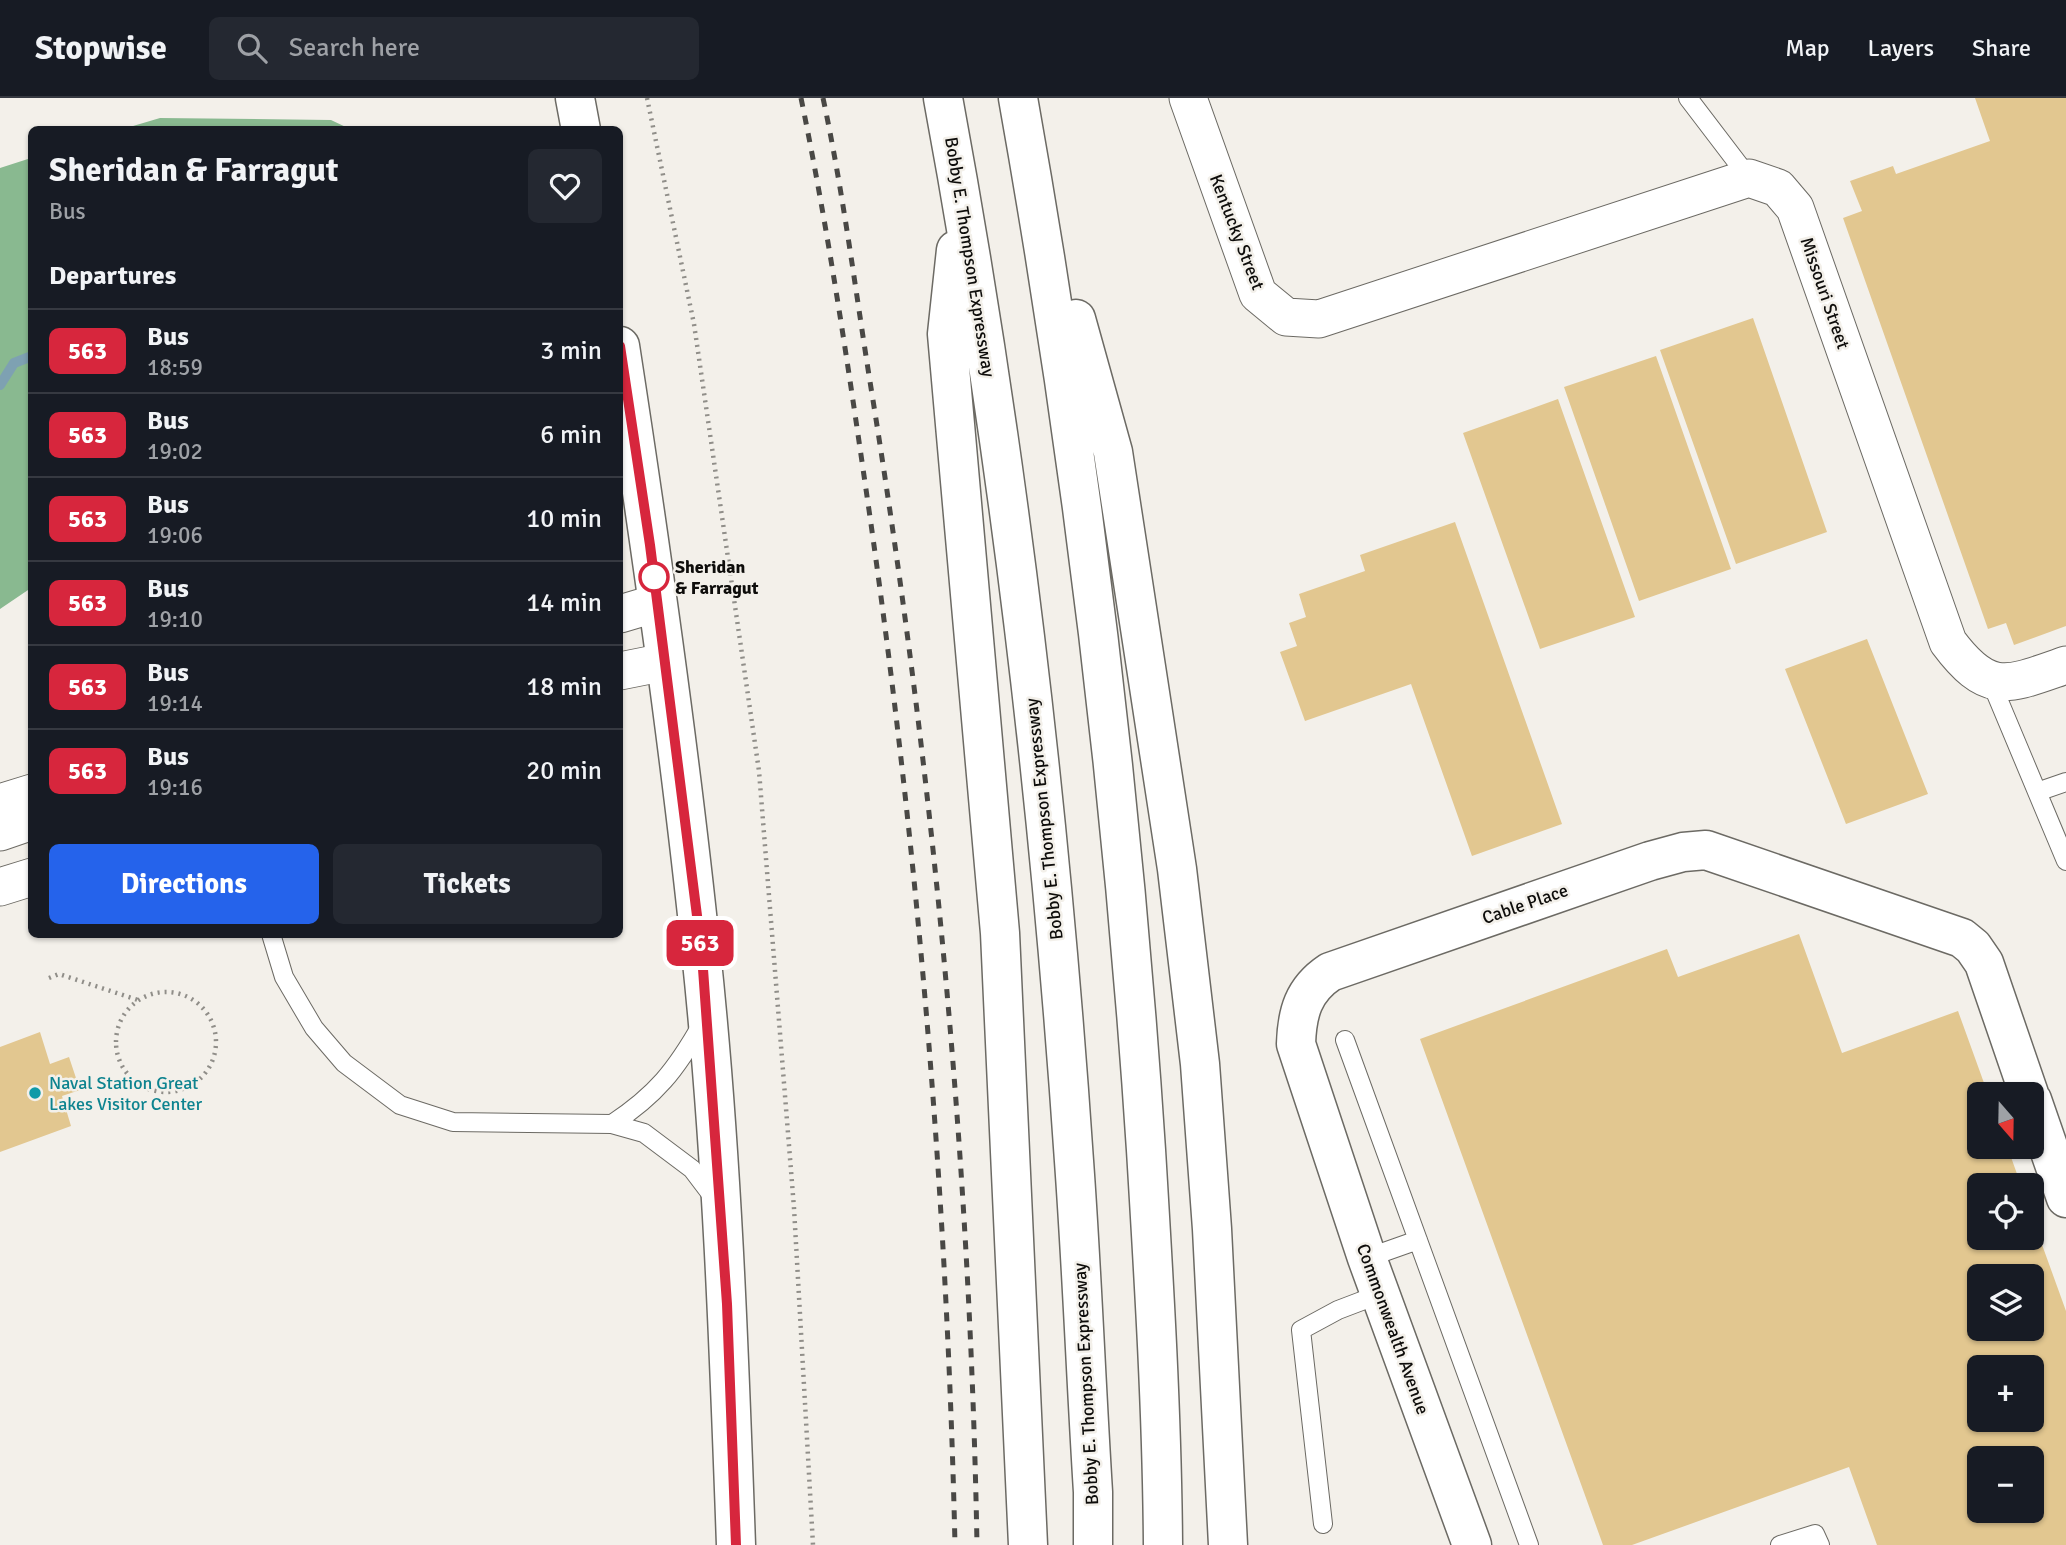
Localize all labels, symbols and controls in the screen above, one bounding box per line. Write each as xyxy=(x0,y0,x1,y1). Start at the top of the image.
search box xyxy=(209,17,699,80)
text: Stopwise xyxy=(35,28,167,69)
icon: search xyxy=(233,29,271,67)
text: Search here xyxy=(289,32,420,64)
text: Map xyxy=(1785,33,1830,63)
text: Layers xyxy=(1868,33,1934,63)
text: Share xyxy=(1972,33,2031,63)
street label: Bobby E. Thompson Expressway xyxy=(940,135,1000,379)
button: heart xyxy=(528,149,602,223)
text: Sheridan & Farragut xyxy=(49,150,338,191)
street label: Kentucky Street xyxy=(1205,171,1269,293)
text: Bus xyxy=(49,197,86,226)
street label: Missouri Street xyxy=(1796,234,1854,352)
text: Departures xyxy=(49,260,176,292)
text: Bus xyxy=(147,321,189,353)
text: 3 min xyxy=(540,335,602,367)
text: 563 xyxy=(68,336,107,366)
text: 18:59 xyxy=(147,353,203,382)
text: Bus xyxy=(147,405,189,437)
text: 6 min xyxy=(540,419,602,451)
text: 563 xyxy=(68,420,107,450)
text: 19:02 xyxy=(147,437,203,466)
text: Bus xyxy=(147,489,189,521)
text: 10 min xyxy=(526,503,602,535)
text: 563 xyxy=(68,504,107,534)
text: 19:06 xyxy=(147,521,203,550)
place label: Sheridan & Farragut xyxy=(675,556,759,599)
marker: Sheridan & Farragut xyxy=(639,562,669,592)
text: Bus xyxy=(147,573,189,605)
text: 14 min xyxy=(526,587,602,619)
text: 563 xyxy=(68,588,107,618)
text: 19:10 xyxy=(147,605,203,634)
text: Bus xyxy=(147,657,189,689)
text: 18 min xyxy=(526,671,602,703)
text: 563 xyxy=(68,672,107,702)
text: 19:14 xyxy=(147,689,203,718)
street label: Bobby E. Thompson Expressway xyxy=(1020,697,1068,941)
text: Bus xyxy=(147,741,189,773)
text: 20 min xyxy=(526,755,602,787)
text: 563 xyxy=(68,756,107,786)
text: 19:16 xyxy=(147,773,203,802)
button: Directions xyxy=(49,844,319,924)
button: Tickets xyxy=(333,844,602,924)
street label: Cable Place xyxy=(1479,879,1571,929)
line badge: 563 xyxy=(660,920,740,966)
text: 563 xyxy=(681,928,719,958)
place label: Naval Station Great Lakes Visitor Center xyxy=(49,1072,203,1115)
north arrow xyxy=(1967,1082,2044,1158)
map controls xyxy=(1967,1082,2044,1523)
marker: Naval Station Great Lakes Visitor Center xyxy=(27,1085,43,1101)
button: locate xyxy=(1967,1173,2044,1250)
street label: Commonwealth Avenue xyxy=(1352,1241,1434,1417)
street label: Bobby E. Thompson Expressway xyxy=(1069,1262,1103,1506)
button: layers xyxy=(1967,1264,2044,1341)
button: + xyxy=(1967,1355,2044,1432)
button: − xyxy=(1967,1446,2044,1523)

